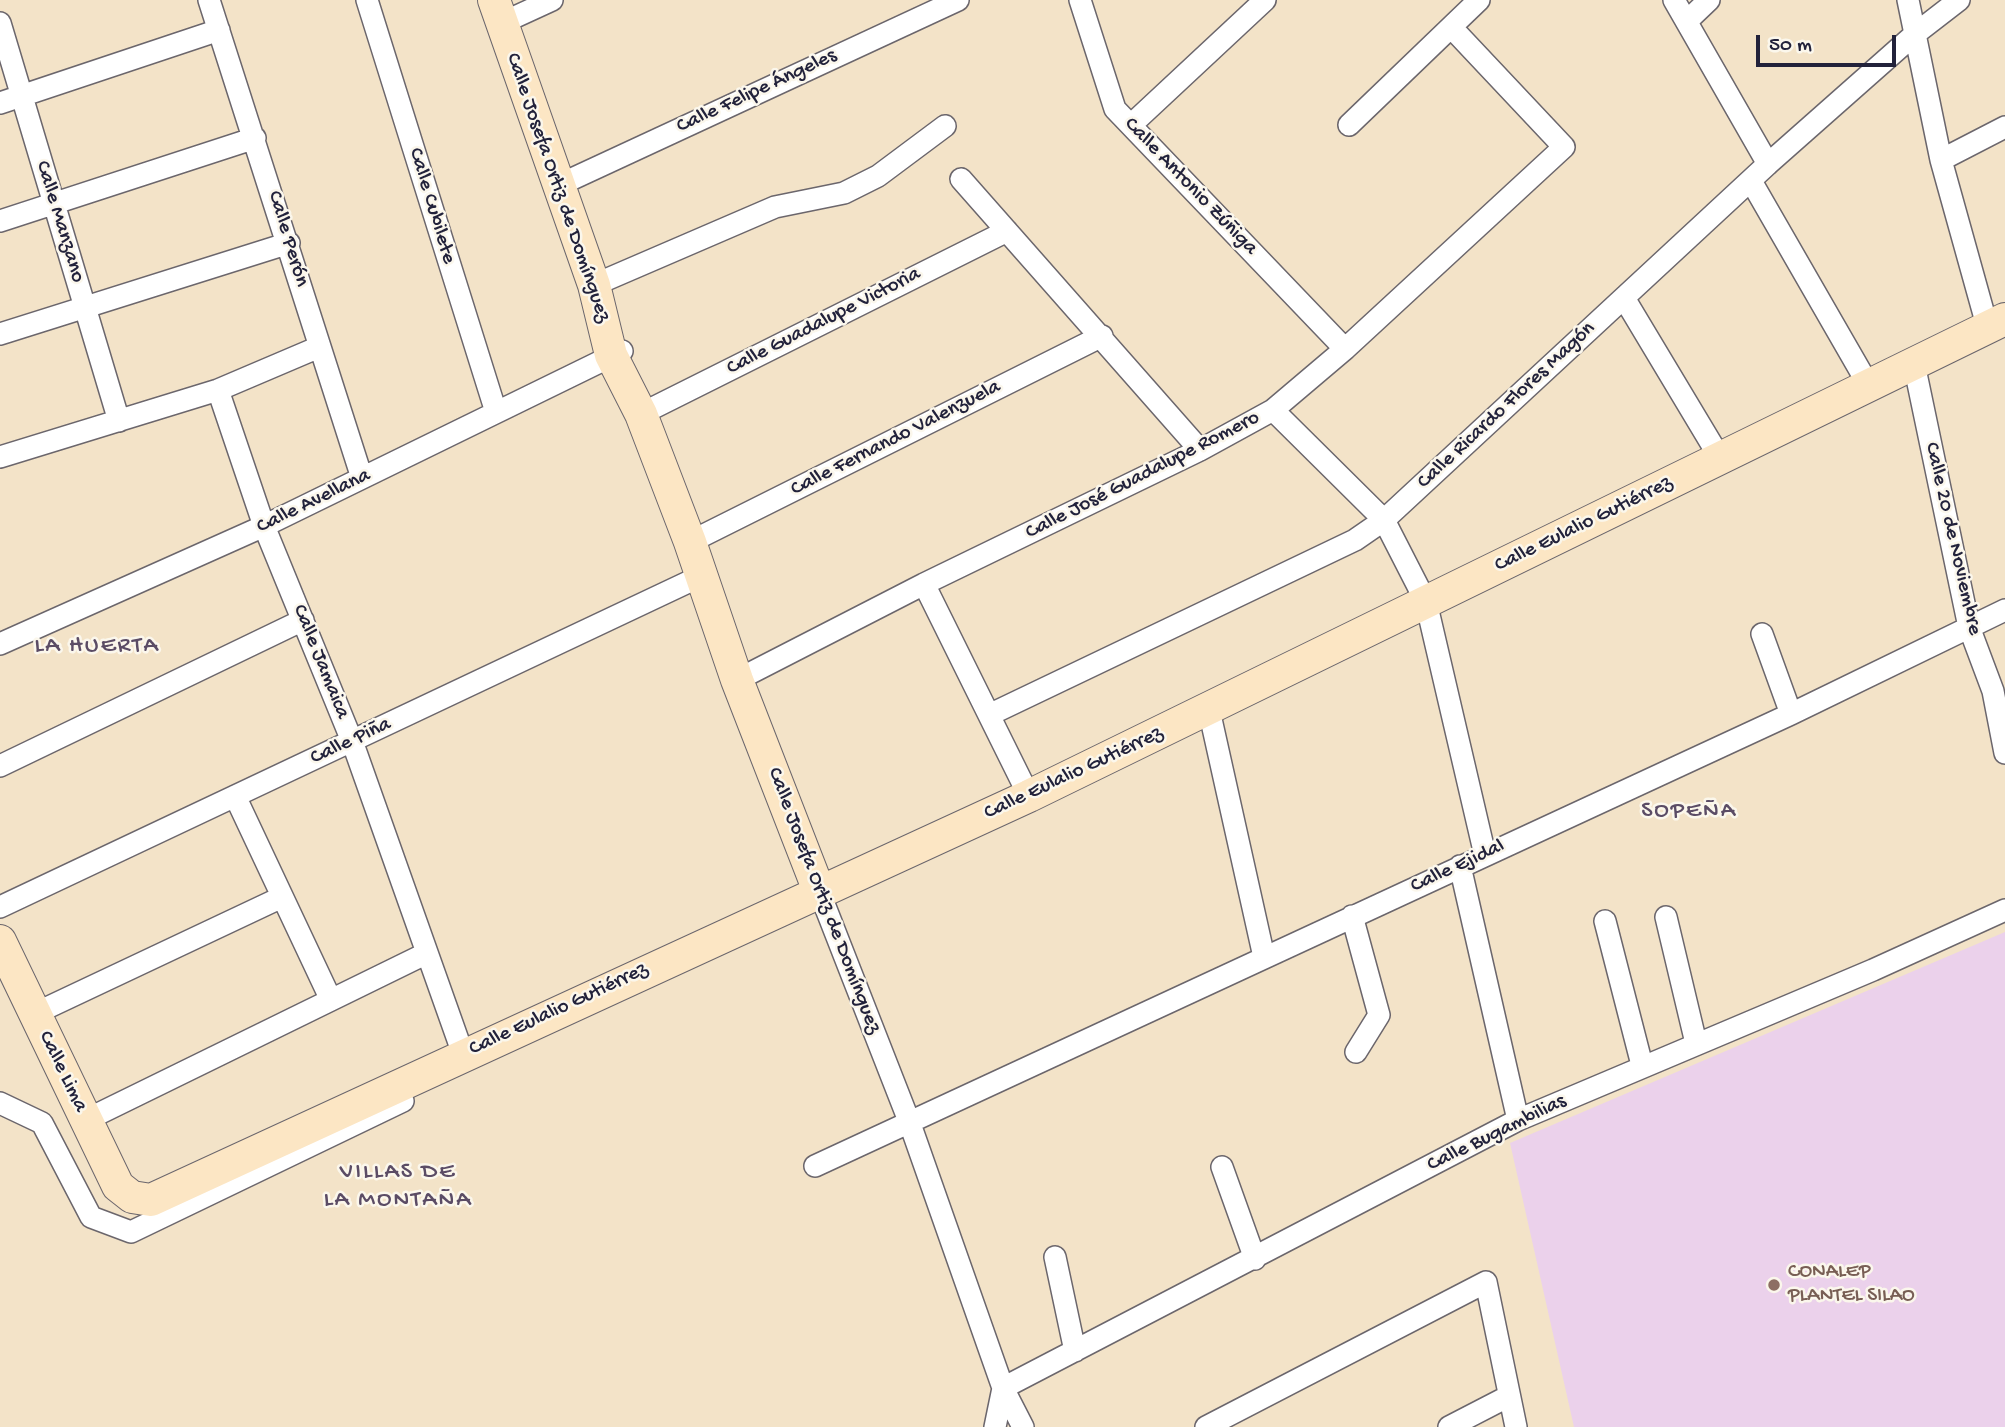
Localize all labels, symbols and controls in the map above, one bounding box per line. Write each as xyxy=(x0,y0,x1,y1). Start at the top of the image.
scale bar xyxy=(1760,21,1900,65)
text: 50 m xyxy=(1769,34,1812,59)
street label: Calle Felipe Ángeles xyxy=(673,44,841,140)
street label: Calle Josefa Ortiz de Domínguez xyxy=(499,50,615,326)
street label: Calle Antonio Zúñiga xyxy=(1118,113,1262,261)
street label: Calle Cubilete xyxy=(401,145,461,267)
street label: Calle Manzano xyxy=(29,158,89,286)
street label: Calle Perón xyxy=(261,188,313,290)
street label: Calle Guadalupe Victoria xyxy=(723,262,925,382)
street label: Calle Ricardo Flores Magón xyxy=(1413,317,1601,495)
street label: Calle Fernando Valenzuela xyxy=(787,375,1005,503)
street label: Calle José Guadalupe Romero xyxy=(1022,406,1264,546)
street label: Calle 20 de Noviembre xyxy=(1918,440,1986,638)
street label: Calle Avellana xyxy=(253,464,375,540)
street label: Calle Eulalio Gutiérrez xyxy=(1491,471,1677,579)
street label: Calle Jamaica xyxy=(286,601,354,723)
district label: LA HUERTA xyxy=(36,633,158,661)
street label: Calle Piña xyxy=(307,712,395,772)
street label: Calle Eulalio Gutiérrez xyxy=(981,722,1167,826)
street label: Calle Josefa Ortiz de Domínguez xyxy=(760,764,886,1038)
district label: SOPEÑA xyxy=(1642,798,1736,826)
street label: Calle Ejidal xyxy=(1407,834,1509,900)
street label: Calle Eulalio Gutiérrez xyxy=(466,958,652,1062)
street label: Calle Lima xyxy=(32,1027,92,1117)
street label: Calle Bugambilias xyxy=(1423,1089,1571,1179)
district label: VILLAS DE LA MONTAÑA xyxy=(325,1159,471,1215)
place label: CONALEP PLANTEL SILAO xyxy=(1788,1260,1915,1310)
marker: CONALEP PLANTEL SILAO xyxy=(1766,1277,1782,1293)

